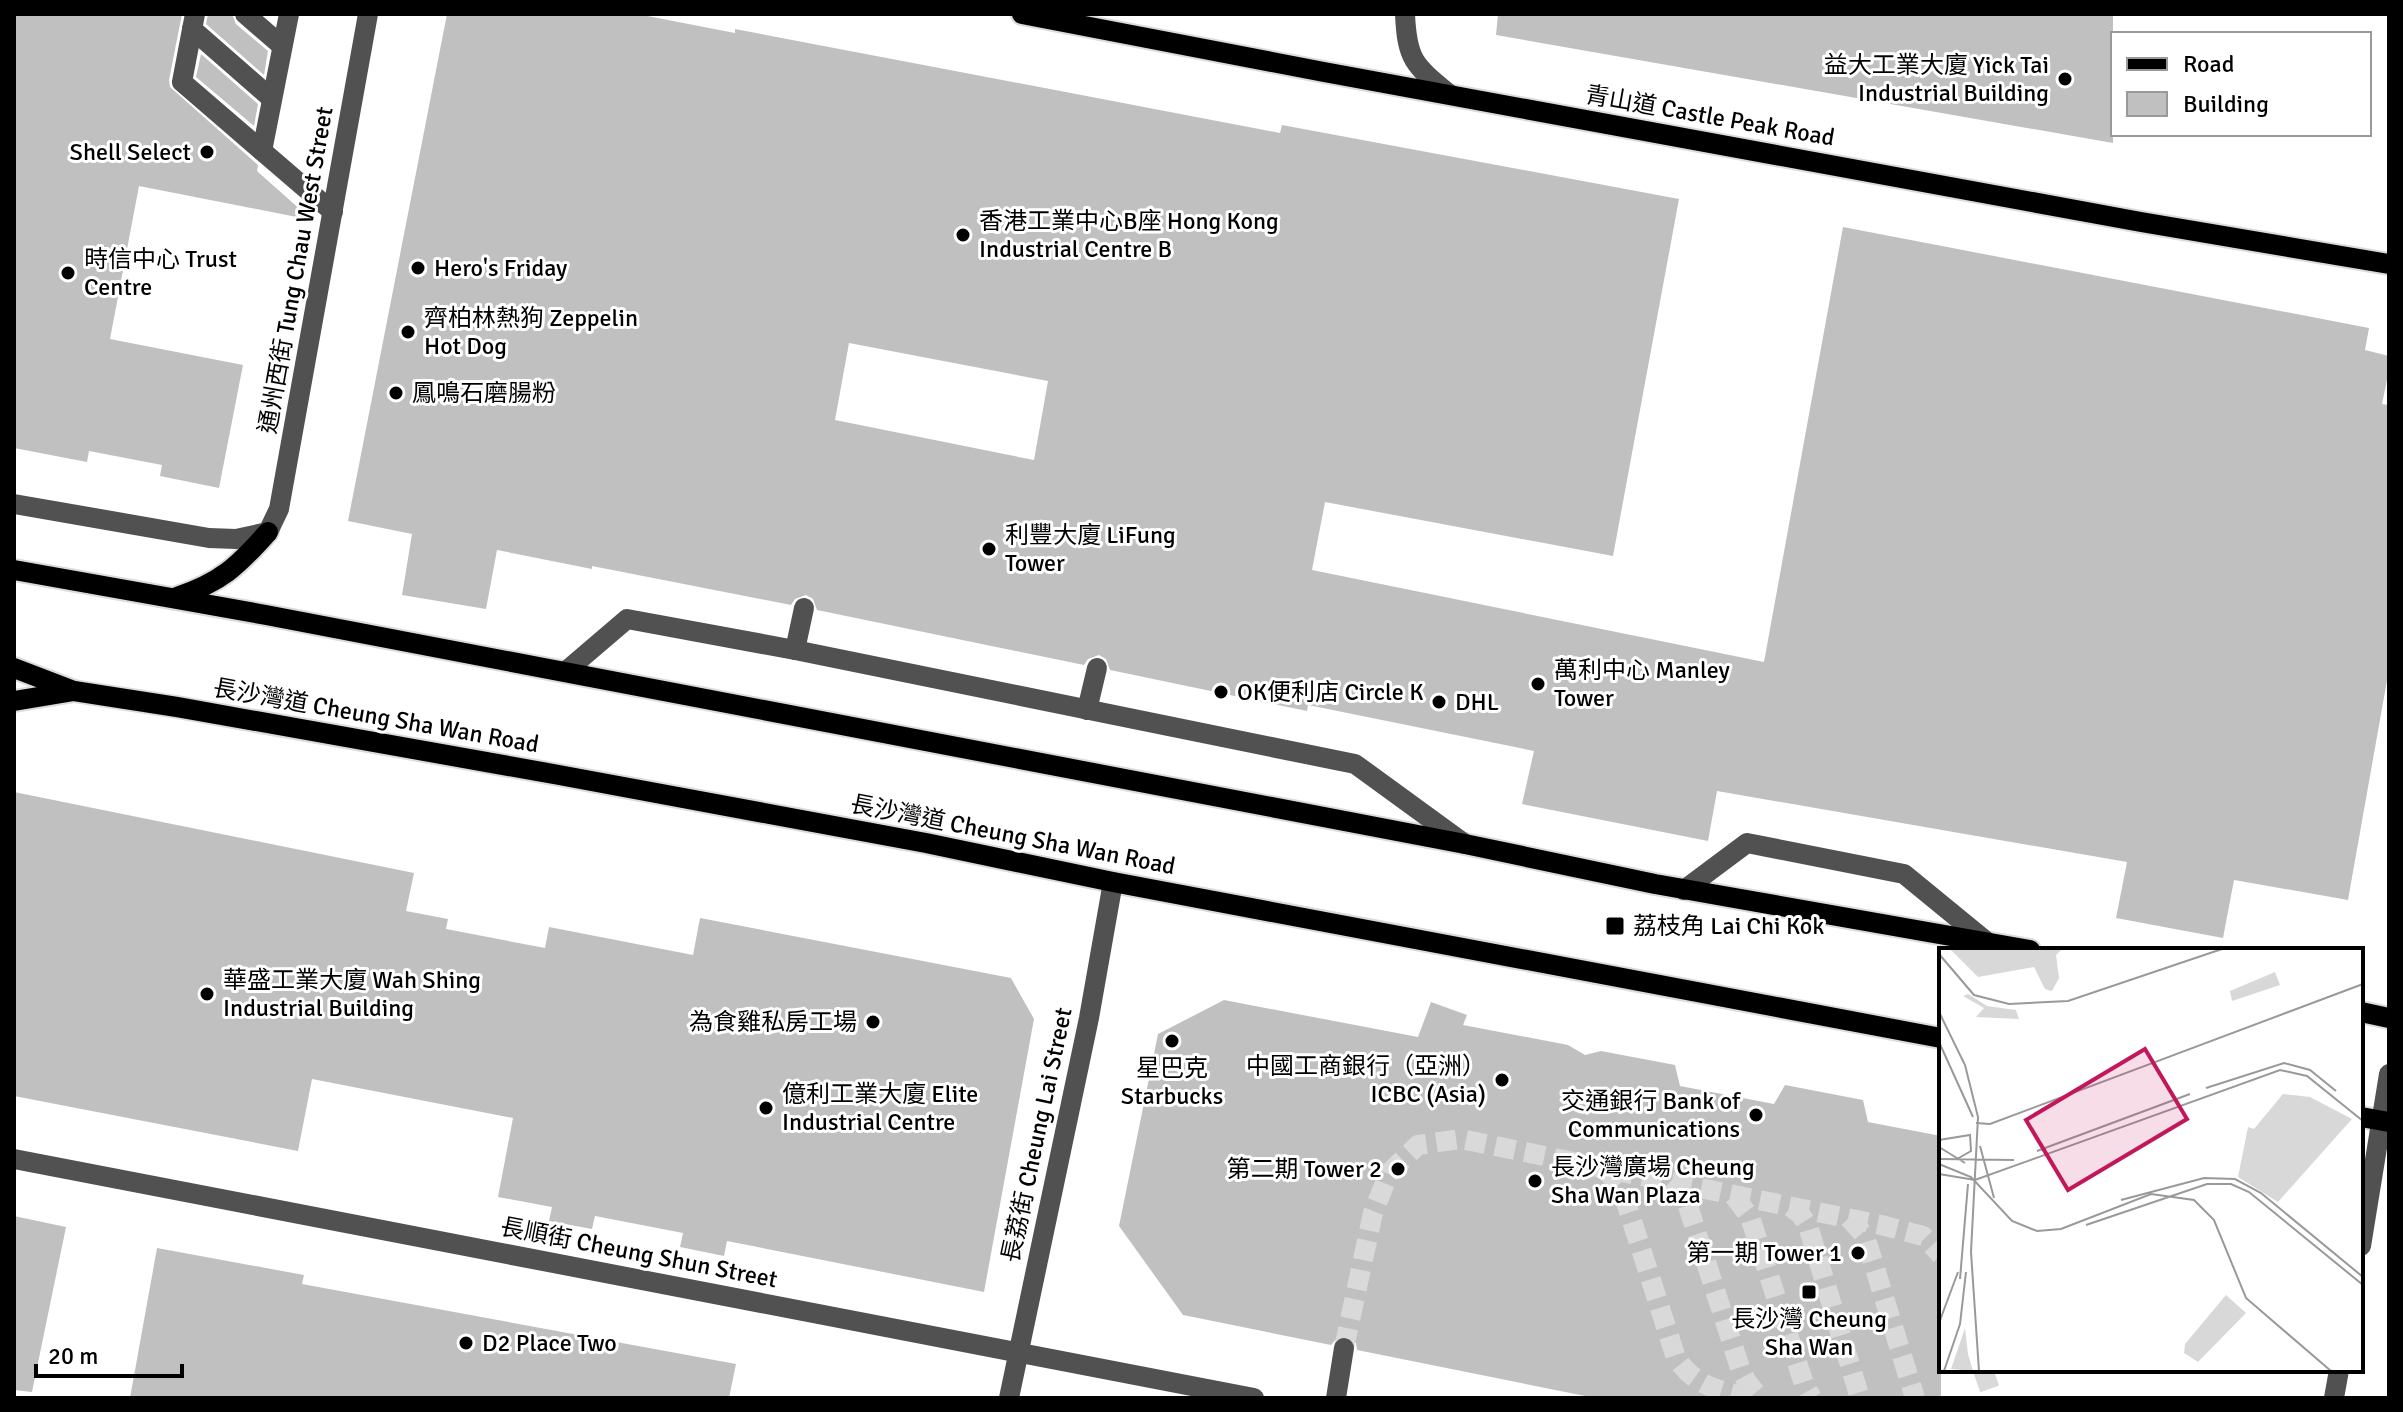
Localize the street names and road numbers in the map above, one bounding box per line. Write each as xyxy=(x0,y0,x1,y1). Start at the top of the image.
street label: 青山道 Castle Peak Road xyxy=(1583,79,1837,153)
street label: 通州西街 Tung Chau West Street xyxy=(252,104,340,436)
street label: 長沙灣道 Cheung Sha Wan Road xyxy=(211,673,541,759)
street label: 長沙灣道 Cheung Sha Wan Road xyxy=(848,789,1178,881)
street label: 長荔街 Cheung Lai Street xyxy=(995,1005,1079,1265)
street label: 長順街 Cheung Shun Street xyxy=(498,1211,780,1295)

